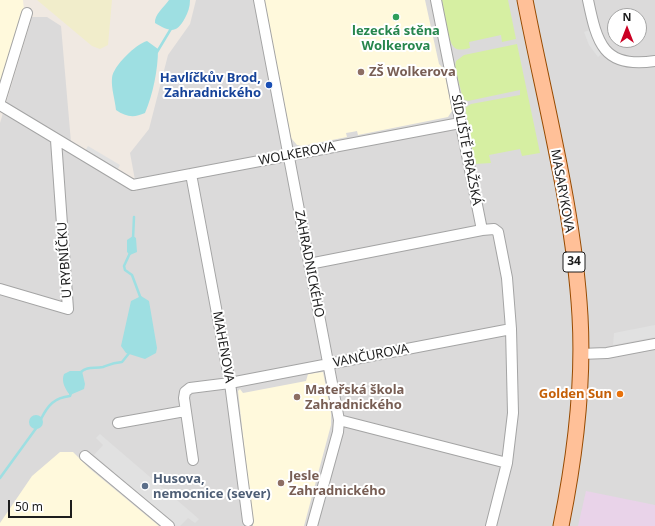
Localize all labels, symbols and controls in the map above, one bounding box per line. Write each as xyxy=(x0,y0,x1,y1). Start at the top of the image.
north arrow xyxy=(607,8,647,48)
text: N xyxy=(623,9,631,24)
marker: lezecká stěna Wolkerova xyxy=(391,12,401,22)
place label: lezecká stěna Wolkerova xyxy=(352,23,440,54)
place label: ZŠ Wolkerova xyxy=(369,64,456,80)
marker: ZŠ Wolkerova xyxy=(356,67,366,77)
place label: Havlíčkův Brod, Zahradnického xyxy=(160,70,261,101)
marker: Havlíčkův Brod, Zahradnického xyxy=(264,80,274,90)
street label: SÍDLIŠTĚ PRAŽSKÁ xyxy=(448,93,484,207)
street label: WOLKEROVA xyxy=(257,139,337,169)
street label: MASARYKOVA xyxy=(547,148,577,234)
street label: ZAHRADNICKÉHO xyxy=(291,209,327,319)
street label: U RYBNÍČKU xyxy=(55,221,75,299)
road number: 34 xyxy=(563,252,585,272)
street label: MAHENOVA xyxy=(209,310,237,384)
street label: VANČUROVA xyxy=(332,341,410,371)
place label: Mateřská škola Zahradnického xyxy=(305,382,404,413)
place label: Golden Sun xyxy=(539,386,612,402)
marker: Golden Sun xyxy=(615,389,625,399)
marker: Mateřská škola Zahradnického xyxy=(292,392,302,402)
place label: Jesle Zahradnického xyxy=(289,468,386,499)
place label: Husova, nemocnice (sever) xyxy=(153,471,271,502)
marker: Jesle Zahradnického xyxy=(276,478,286,488)
marker: Husova, nemocnice (sever) xyxy=(140,481,150,491)
scale bar xyxy=(10,492,74,518)
text: 50 m xyxy=(15,498,43,515)

